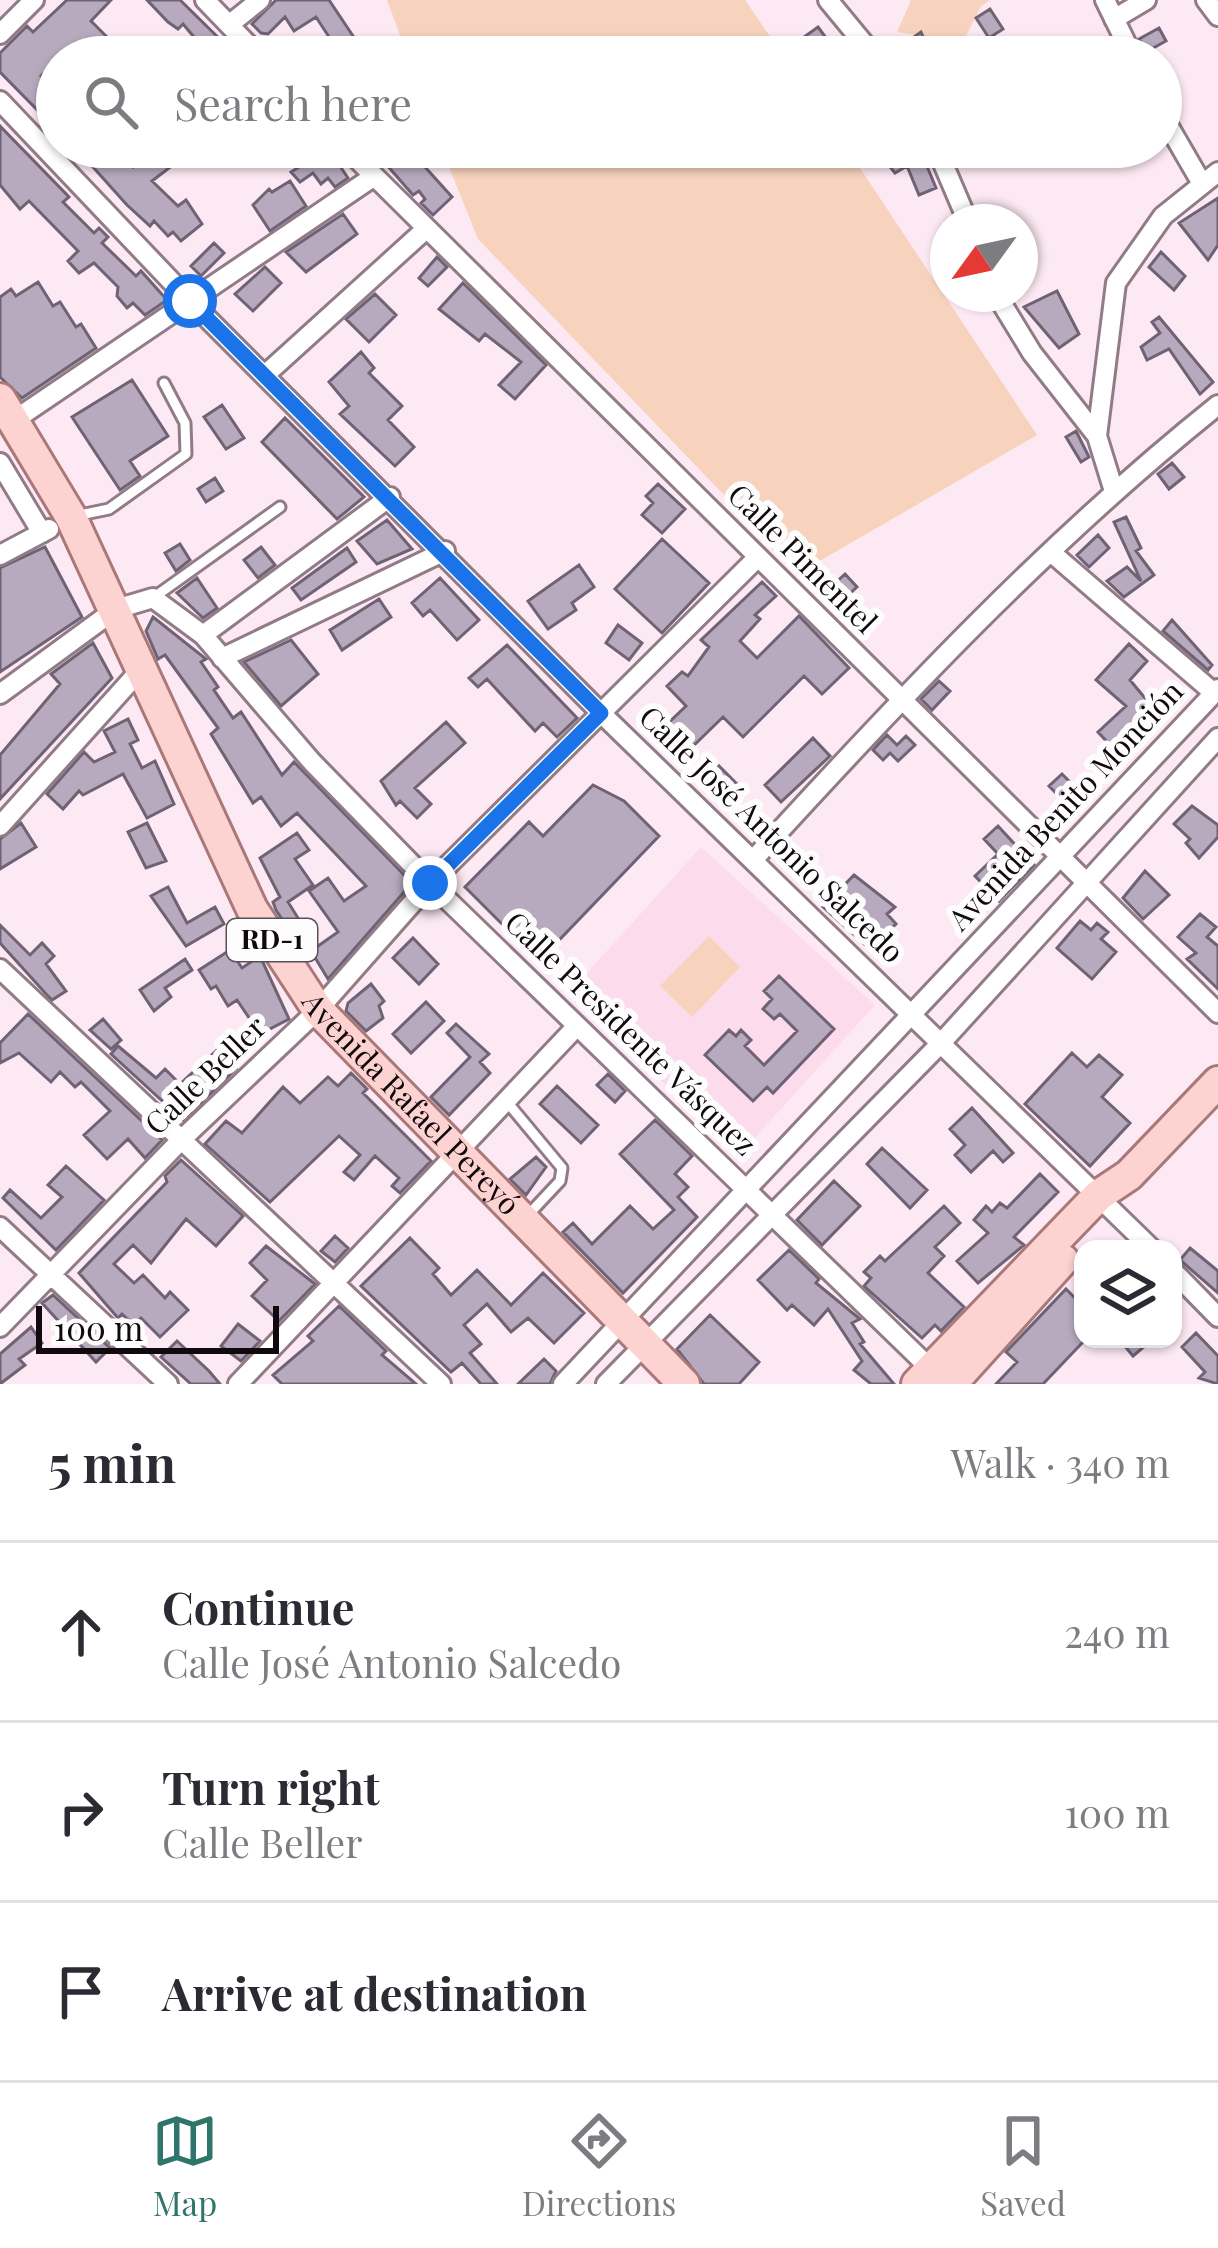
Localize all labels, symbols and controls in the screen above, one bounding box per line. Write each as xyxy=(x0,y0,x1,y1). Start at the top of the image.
search box xyxy=(36,36,1182,168)
icon: search xyxy=(78,69,144,135)
text: Search here xyxy=(174,72,412,132)
north arrow xyxy=(930,204,1038,312)
route start xyxy=(163,274,217,328)
street label: Calle Pimentel xyxy=(720,474,887,641)
street label: Avenida Benito Monción xyxy=(938,671,1191,939)
street label: Calle José Antonio Salcedo xyxy=(631,696,913,971)
route end xyxy=(403,856,457,910)
street label: Calle Presidente Vásquez xyxy=(497,902,766,1163)
road number: RD-1 xyxy=(227,919,317,961)
street label: Avenida Rafael Pereyó xyxy=(293,983,530,1223)
street label: Calle Beller xyxy=(135,1007,274,1143)
map controls xyxy=(1074,1240,1182,1348)
button: layers xyxy=(1074,1240,1182,1348)
scale bar xyxy=(36,1300,279,1353)
text: 100 m xyxy=(54,1305,143,1349)
text: 5 min xyxy=(48,1428,176,1496)
text: Walk · 340 m xyxy=(951,1436,1170,1488)
text: Continue xyxy=(162,1576,354,1636)
icon: ahead xyxy=(48,1599,114,1665)
text: 240 m xyxy=(1064,1606,1170,1658)
text: Calle José Antonio Salcedo xyxy=(162,1636,621,1688)
text: Turn right xyxy=(162,1756,380,1816)
icon: right xyxy=(48,1779,114,1845)
text: 100 m xyxy=(1064,1786,1170,1838)
text: Calle Beller xyxy=(162,1816,363,1868)
icon: arrive xyxy=(48,1959,114,2025)
text: Arrive at destination xyxy=(162,1962,587,2022)
tab: Map xyxy=(152,2108,218,2224)
tab: Directions xyxy=(522,2108,676,2224)
tab: Saved xyxy=(980,2108,1066,2224)

